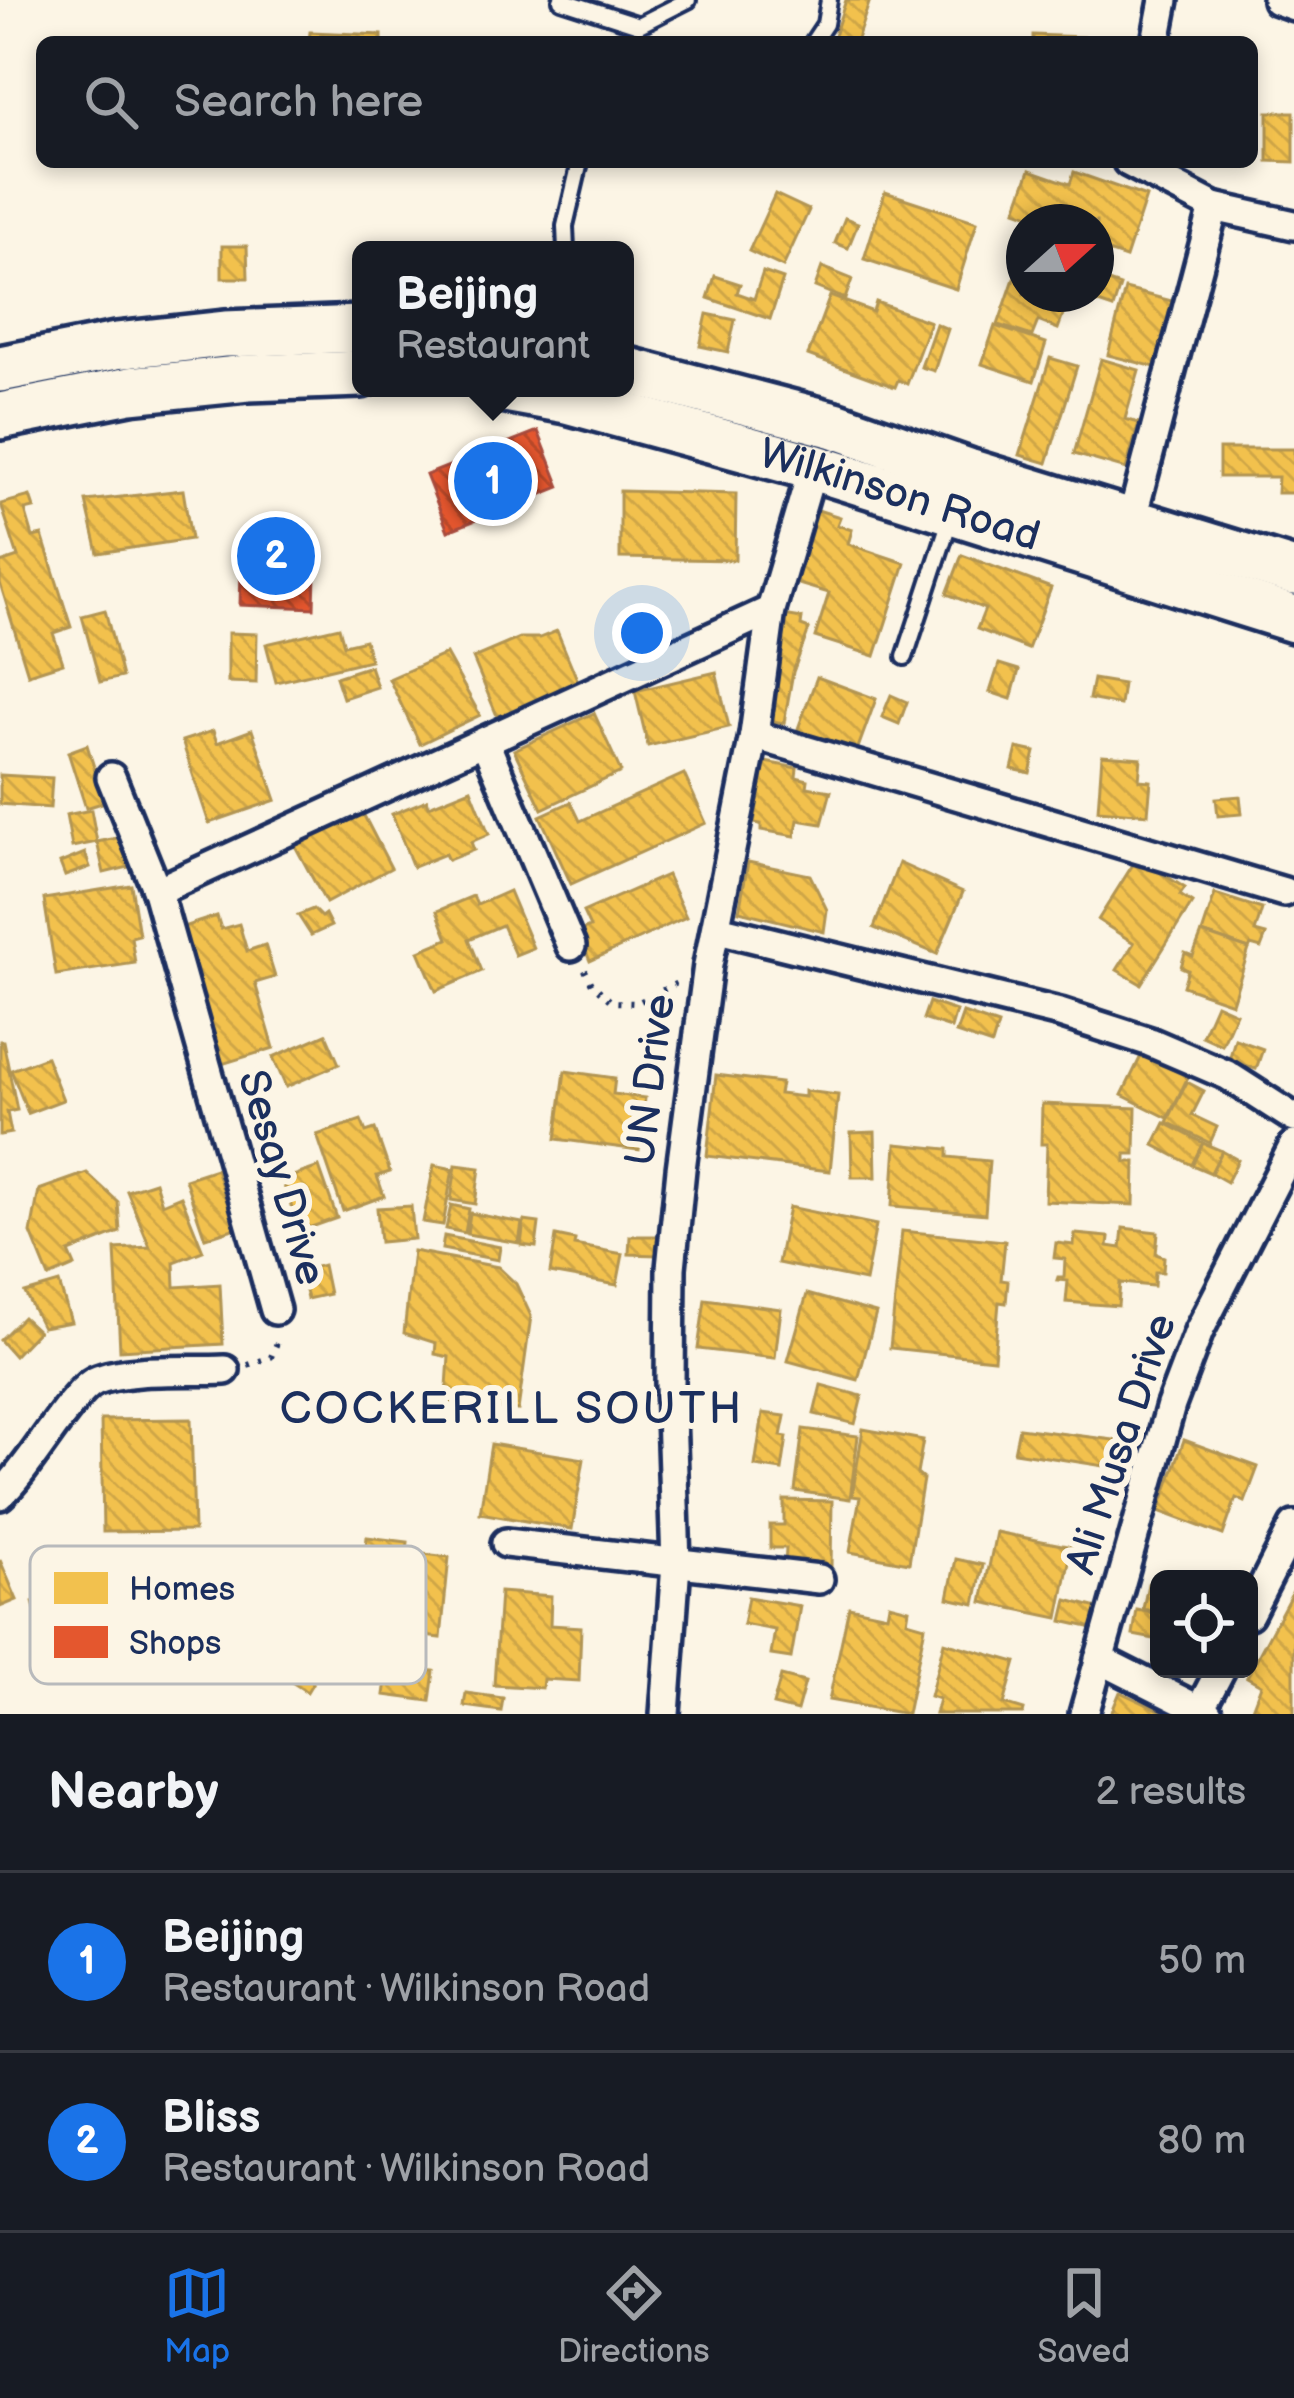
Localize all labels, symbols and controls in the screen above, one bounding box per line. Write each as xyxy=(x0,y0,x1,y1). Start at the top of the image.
search box xyxy=(36,36,1258,168)
icon: search xyxy=(78,69,144,135)
text: Search here xyxy=(174,75,423,130)
north arrow xyxy=(1006,204,1114,312)
popup xyxy=(352,241,634,397)
text: Beijing xyxy=(396,268,538,323)
text: Restaurant xyxy=(396,323,590,370)
street label: Wilkinson Road xyxy=(754,428,1046,563)
pin: 1 xyxy=(454,436,532,526)
pin: 2 xyxy=(237,511,315,601)
your location xyxy=(612,603,672,663)
street label: UN Drive xyxy=(615,991,687,1169)
street label: Sesay Drive xyxy=(226,1065,336,1291)
street label: Ali Musa Drive xyxy=(1056,1307,1188,1581)
district label: COCKERILL SOUTH xyxy=(280,1382,744,1437)
legend xyxy=(30,1546,426,1684)
text: Homes xyxy=(129,1570,235,1610)
map controls xyxy=(1150,1570,1258,1678)
button: locate xyxy=(1150,1570,1258,1678)
text: Shops xyxy=(129,1624,221,1664)
text: Nearby xyxy=(48,1762,219,1823)
text: 2 results xyxy=(1095,1769,1246,1816)
text: Beijing xyxy=(162,1911,304,1966)
text: 1 xyxy=(79,1938,95,1985)
text: 50 m xyxy=(1158,1938,1246,1985)
text: Restaurant · Wilkinson Road xyxy=(162,1966,650,2013)
text: Bliss xyxy=(162,2091,260,2146)
text: 2 xyxy=(75,2118,99,2165)
text: 80 m xyxy=(1158,2118,1246,2165)
text: Restaurant · Wilkinson Road xyxy=(162,2146,650,2193)
tab: Map xyxy=(164,2260,230,2372)
tab: Directions xyxy=(558,2260,710,2372)
tab: Saved xyxy=(1037,2260,1130,2372)

